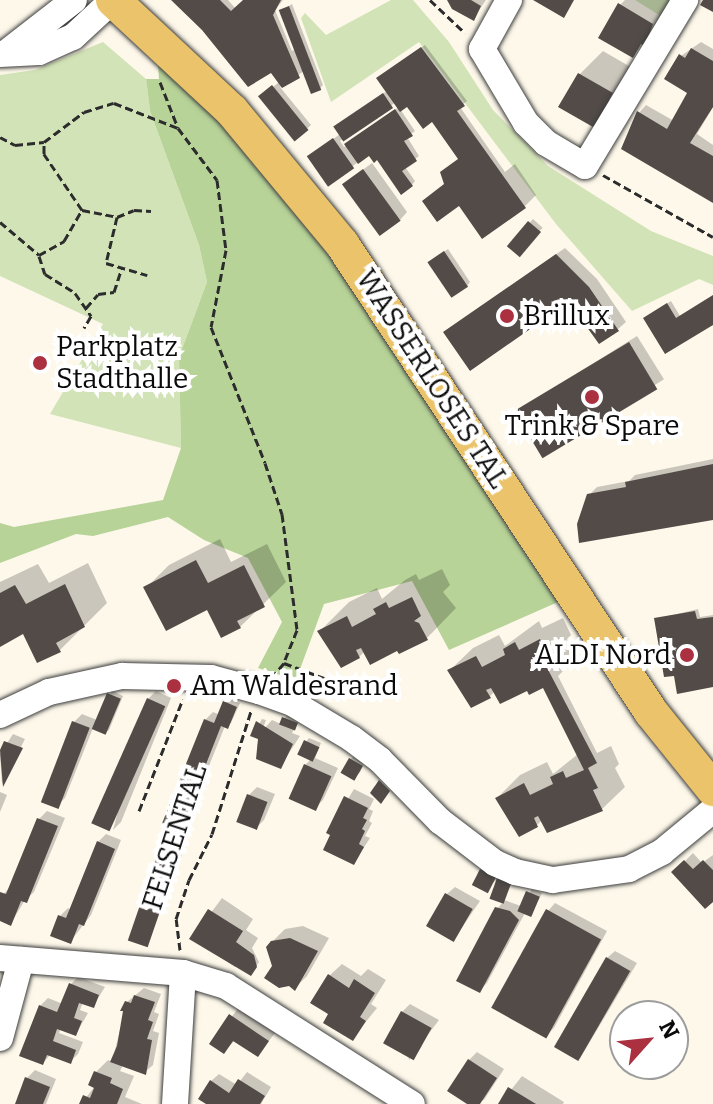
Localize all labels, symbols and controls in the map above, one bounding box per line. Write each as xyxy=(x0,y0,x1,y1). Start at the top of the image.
street label: WASSERLOSES TAL xyxy=(349,263,515,495)
place label: Brillux xyxy=(523,299,610,333)
marker: Brillux xyxy=(498,307,516,325)
place label: Parkplatz Stadthalle xyxy=(56,330,188,396)
marker: Parkplatz Stadthalle xyxy=(31,354,49,372)
marker: Trink & Spare xyxy=(583,388,601,406)
place label: Trink & Spare xyxy=(504,409,680,443)
place label: ALDI Nord xyxy=(535,638,671,672)
marker: ALDI Nord xyxy=(678,646,696,664)
place label: Am Waldesrand xyxy=(190,669,398,703)
marker: Am Waldesrand xyxy=(165,677,183,695)
street label: FELSENTAL xyxy=(136,760,214,914)
north arrow xyxy=(609,1000,689,1080)
text: N xyxy=(653,1016,685,1043)

